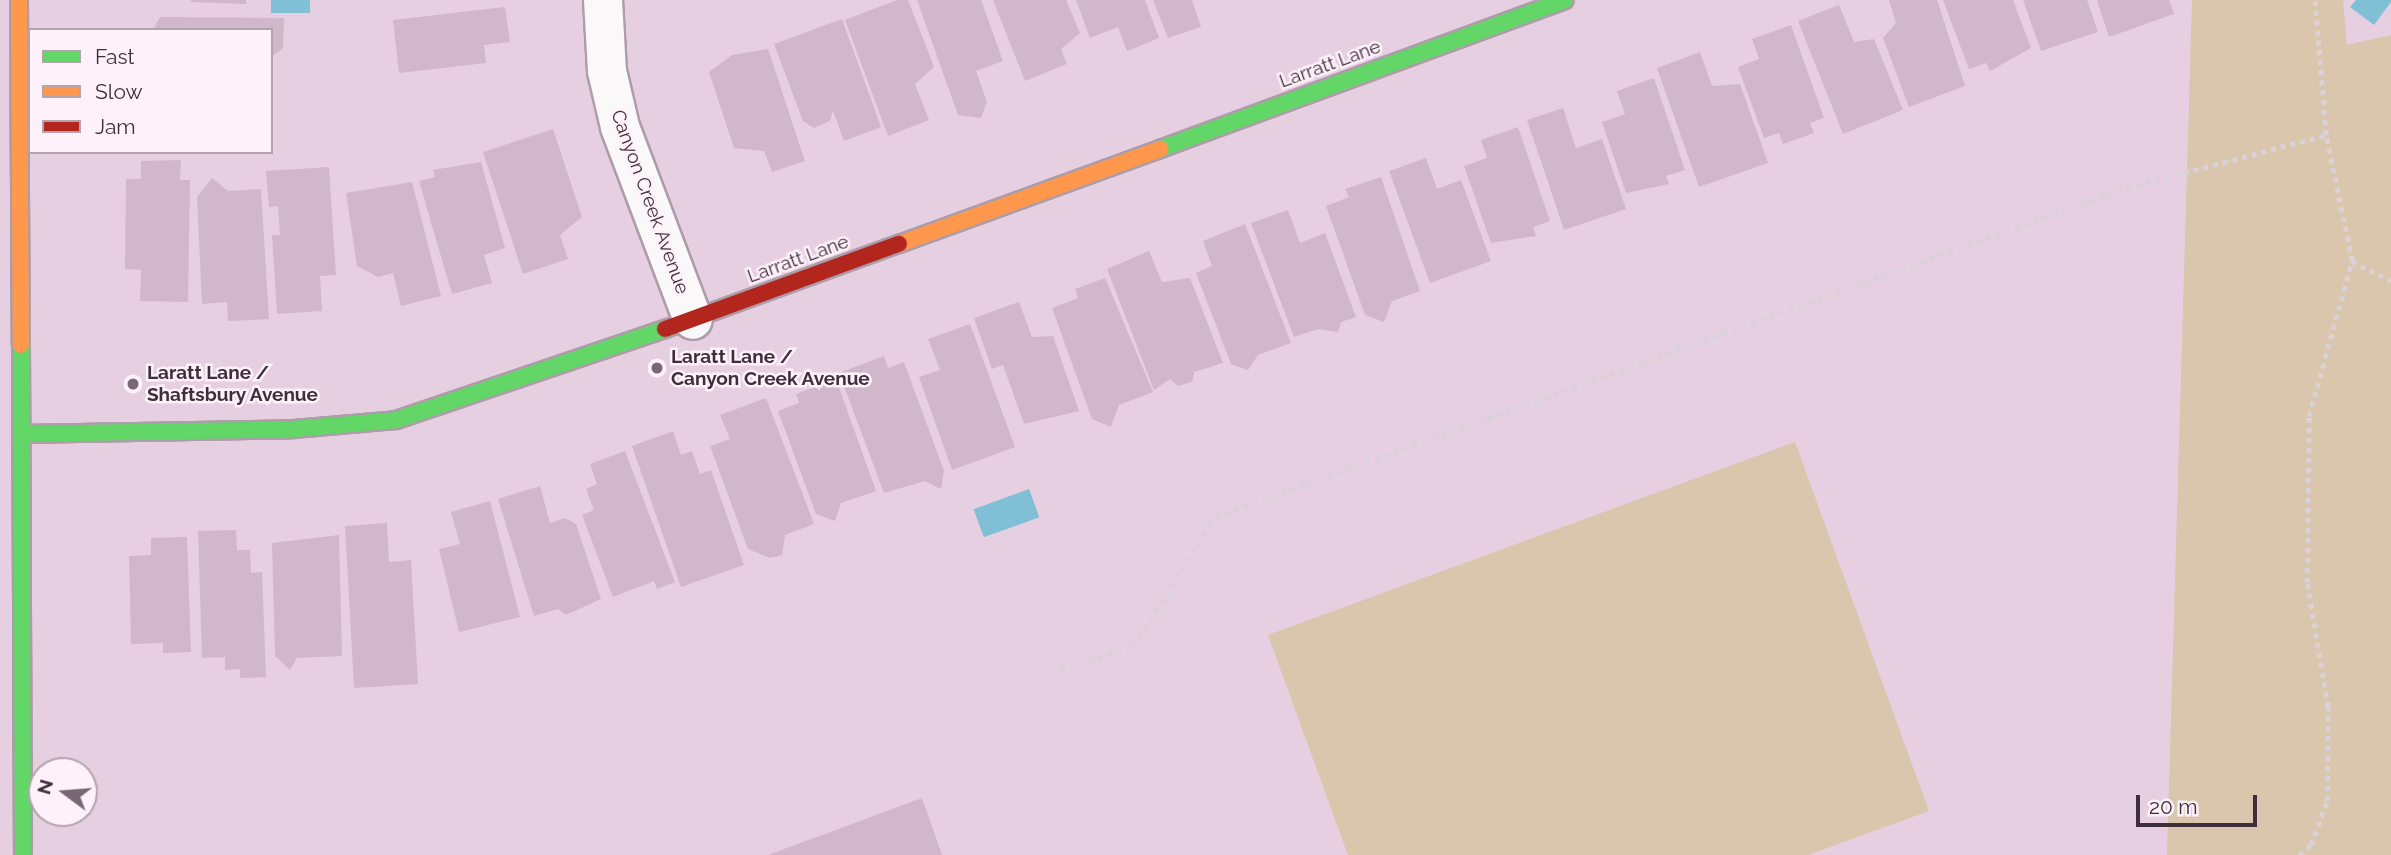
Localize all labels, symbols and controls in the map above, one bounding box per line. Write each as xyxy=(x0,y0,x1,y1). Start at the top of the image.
legend xyxy=(28,28,273,154)
street label: Larratt Lane xyxy=(1276,35,1384,93)
text: Fast xyxy=(95,44,135,69)
text: Slow xyxy=(95,79,143,104)
street label: Canyon Creek Avenue xyxy=(606,107,694,297)
text: Jam xyxy=(95,114,136,139)
street label: Larratt Lane xyxy=(744,230,852,288)
place label: Laratt Lane / Canyon Creek Avenue xyxy=(671,346,870,390)
marker: Laratt Lane / Canyon Creek Avenue xyxy=(649,360,665,376)
place label: Laratt Lane / Shaftsbury Avenue xyxy=(147,362,319,406)
marker: Laratt Lane / Shaftsbury Avenue xyxy=(125,376,141,392)
north arrow xyxy=(28,757,98,827)
text: N xyxy=(32,777,57,797)
scale bar xyxy=(2139,782,2260,826)
text: 20 m xyxy=(2149,794,2197,819)

